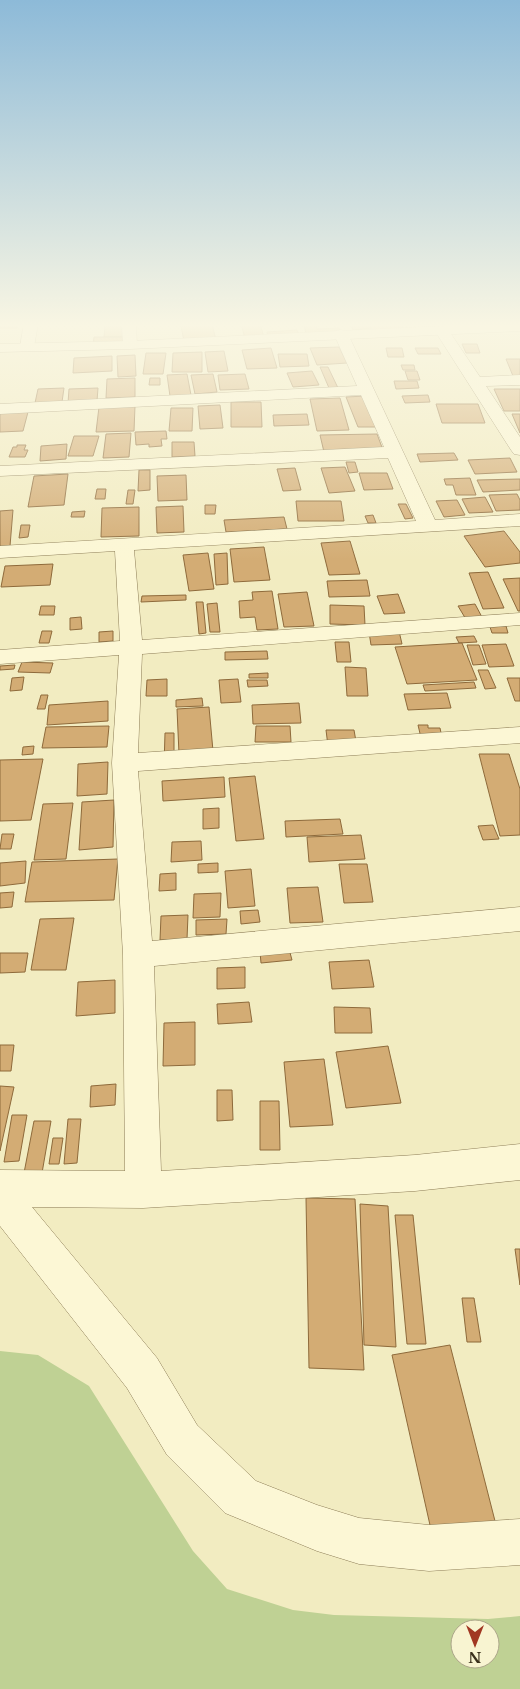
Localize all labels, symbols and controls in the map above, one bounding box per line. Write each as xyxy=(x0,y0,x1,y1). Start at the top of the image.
north arrow xyxy=(450,1619,500,1669)
text: N xyxy=(468,1648,482,1666)

